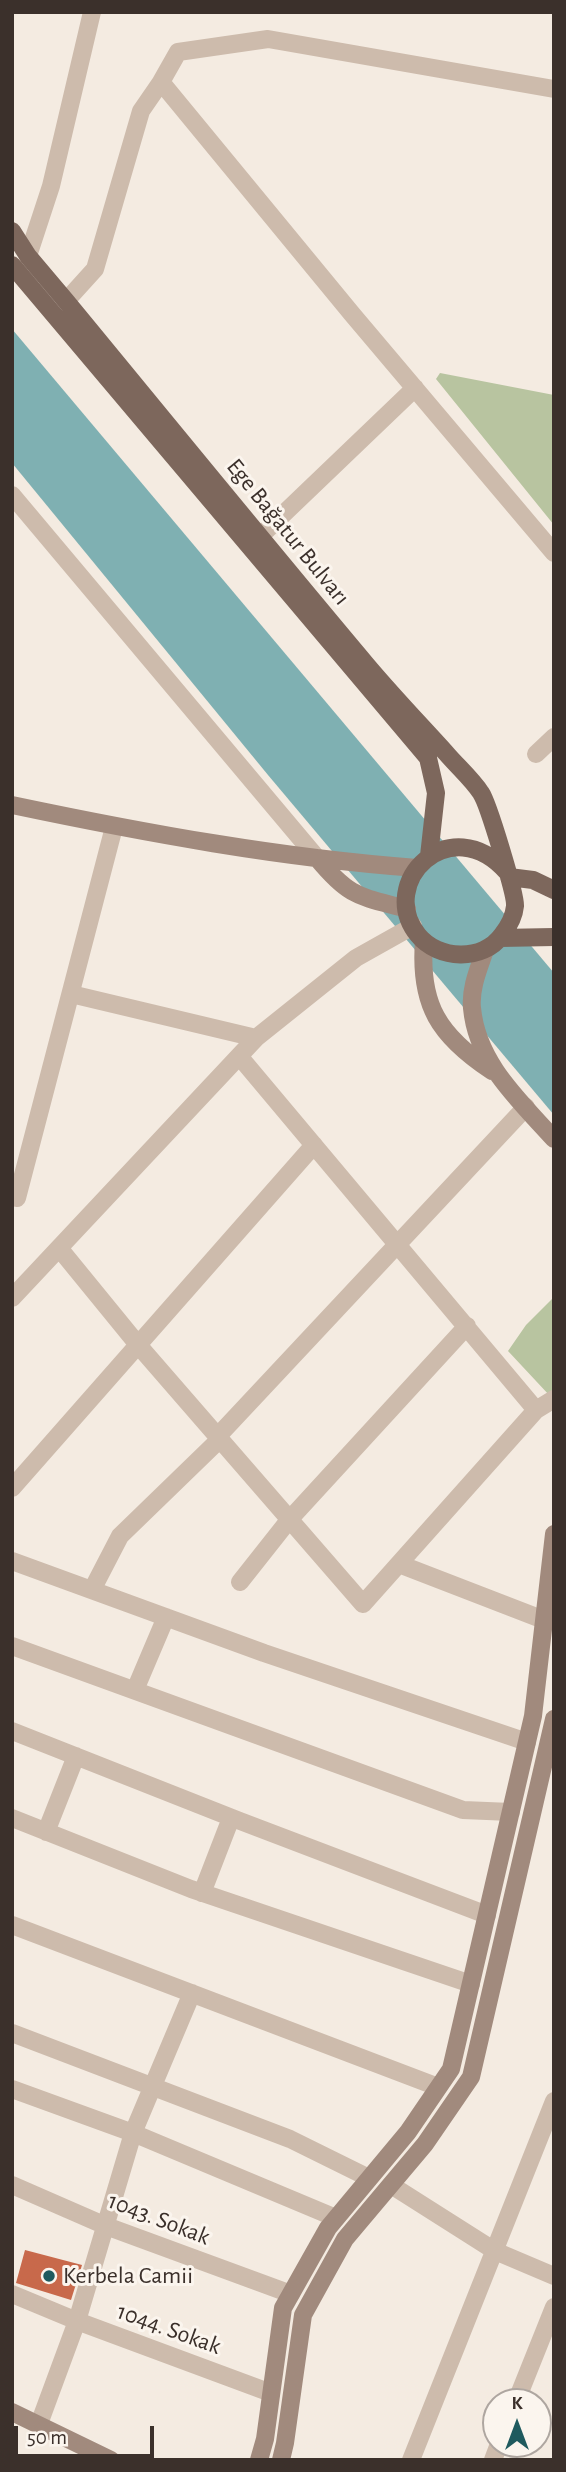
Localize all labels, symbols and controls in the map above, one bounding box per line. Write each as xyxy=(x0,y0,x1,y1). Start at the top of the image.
street label: Ege Bağatur Bulvarı xyxy=(220,453,356,611)
street label: 1043. Sokak xyxy=(104,2186,214,2252)
place label: Kerbela Camii xyxy=(63,2262,193,2290)
marker: Kerbela Camii xyxy=(41,2268,57,2284)
street label: 1044. Sokak xyxy=(113,2297,225,2361)
north arrow xyxy=(482,2388,552,2458)
text: K xyxy=(511,2394,523,2413)
scale bar xyxy=(18,2412,158,2456)
text: 50 m xyxy=(27,2427,67,2448)

